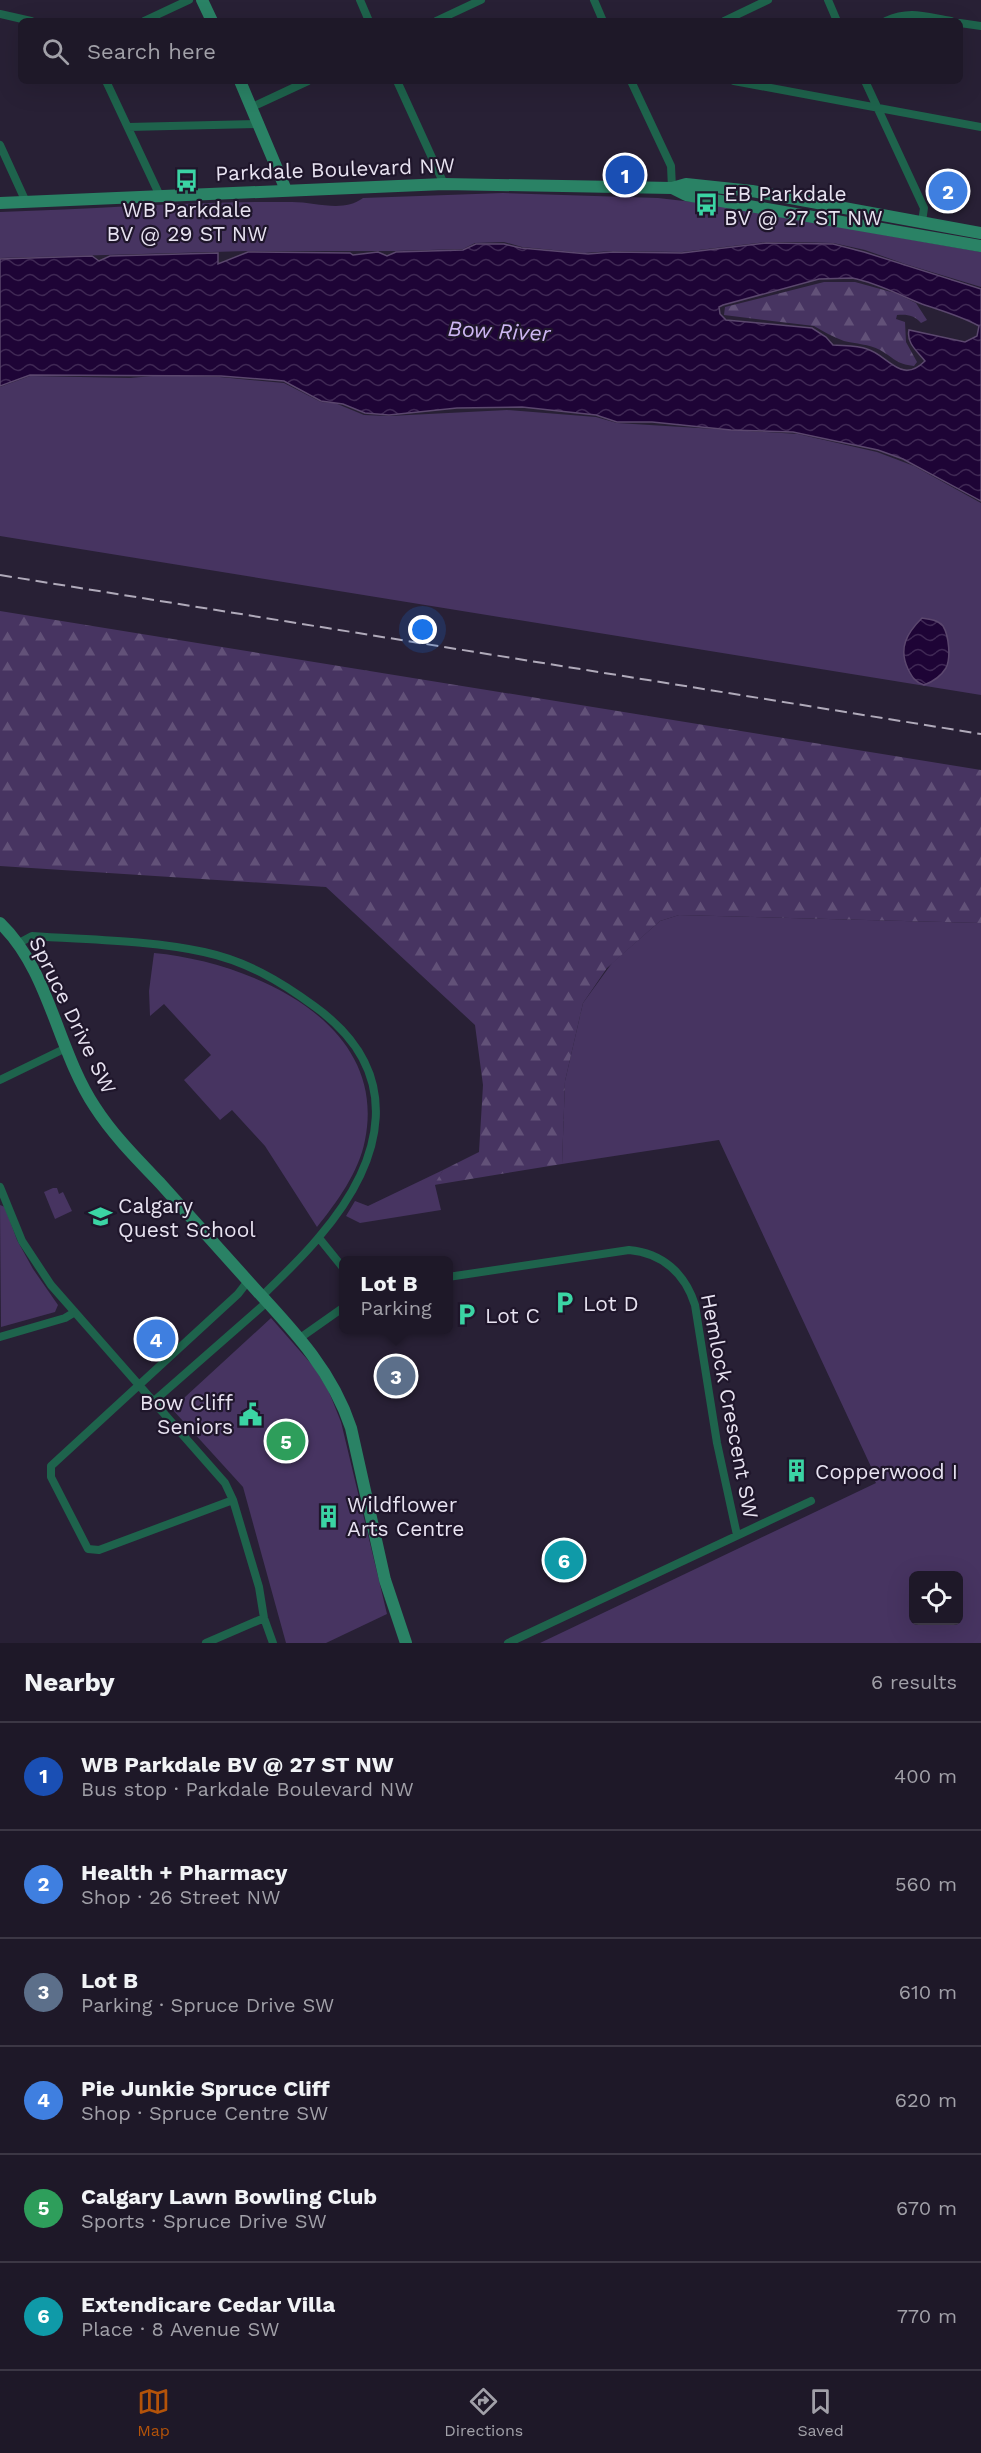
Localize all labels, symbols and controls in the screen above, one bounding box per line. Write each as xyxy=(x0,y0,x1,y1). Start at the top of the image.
search box xyxy=(18,18,963,84)
icon: search xyxy=(39,35,72,68)
text: Search here xyxy=(87,39,216,64)
street label: Parkdale Boulevard NW xyxy=(215,152,455,186)
pin: 1 xyxy=(606,152,644,198)
bus stop icon: WB Parkdale BV @ 29 ST NW xyxy=(174,168,200,194)
pin: 2 xyxy=(928,168,968,213)
place label: EB Parkdale BV @ 27 ST NW xyxy=(724,181,883,230)
bus stop icon: EB Parkdale BV @ 27 ST NW xyxy=(693,192,719,218)
place label: WB Parkdale BV @ 29 ST NW xyxy=(107,197,267,246)
water label: Bow River xyxy=(447,316,553,346)
your location xyxy=(408,615,437,644)
street label: Spruce Drive SW xyxy=(24,932,122,1098)
place label: Calgary Quest School xyxy=(118,1193,256,1242)
school or university icon: Calgary Quest School xyxy=(87,1204,113,1230)
popup xyxy=(339,1256,453,1334)
text: Lot B xyxy=(360,1271,417,1296)
parking icon: Lot D xyxy=(552,1290,578,1316)
place label: Lot D xyxy=(583,1291,639,1316)
street label: Hemlock Crescent SW xyxy=(696,1291,764,1521)
text: Parking xyxy=(360,1296,432,1320)
parking icon: Lot C xyxy=(454,1302,480,1328)
place label: Lot C xyxy=(485,1303,540,1328)
pin: 4 xyxy=(136,1316,176,1362)
pin: 3 xyxy=(376,1354,416,1398)
place label: Bow Cliff Seniors xyxy=(140,1390,233,1439)
public building icon: Bow Cliff Seniors xyxy=(238,1401,264,1427)
pin: 5 xyxy=(266,1418,306,1464)
building icon: Copperwood I xyxy=(784,1458,810,1484)
place label: Copperwood I xyxy=(815,1459,958,1484)
place label: Wildflower Arts Centre xyxy=(347,1492,464,1541)
building icon: Wildflower Arts Centre xyxy=(316,1503,342,1529)
pin: 6 xyxy=(544,1538,584,1582)
map controls xyxy=(909,1571,963,1625)
button: locate xyxy=(909,1571,963,1625)
text: Nearby xyxy=(24,1667,115,1697)
text: 6 results xyxy=(871,1670,957,1694)
text: WB Parkdale BV @ 27 ST NW xyxy=(81,1752,394,1777)
text: 1 xyxy=(39,1764,48,1788)
text: 400 m xyxy=(894,1764,957,1788)
text: Bus stop · Parkdale Boulevard NW xyxy=(81,1777,414,1801)
text: Health + Pharmacy xyxy=(81,1860,288,1885)
text: 2 xyxy=(38,1872,49,1896)
text: 560 m xyxy=(895,1872,957,1896)
text: Shop · 26 Street NW xyxy=(81,1885,280,1909)
text: Lot B xyxy=(81,1968,138,1993)
text: 3 xyxy=(38,1980,49,2004)
text: 610 m xyxy=(899,1980,957,2004)
text: Parking · Spruce Drive SW xyxy=(81,1993,334,2017)
text: Pie Junkie Spruce Cliff xyxy=(81,2076,330,2101)
text: 4 xyxy=(37,2088,50,2112)
text: 620 m xyxy=(895,2088,957,2112)
text: Shop · Spruce Centre SW xyxy=(81,2101,328,2125)
text: Calgary Lawn Bowling Club xyxy=(81,2184,377,2209)
text: 5 xyxy=(38,2196,49,2220)
text: 670 m xyxy=(896,2196,957,2220)
text: Sports · Spruce Drive SW xyxy=(81,2209,327,2233)
text: Extendicare Cedar Villa xyxy=(81,2292,335,2317)
text: 6 xyxy=(37,2304,50,2328)
text: 770 m xyxy=(897,2304,957,2328)
text: Place · 8 Avenue SW xyxy=(81,2317,279,2341)
tab: Map xyxy=(137,2385,170,2440)
tab: Directions xyxy=(444,2385,523,2440)
tab: Saved xyxy=(797,2385,844,2440)

